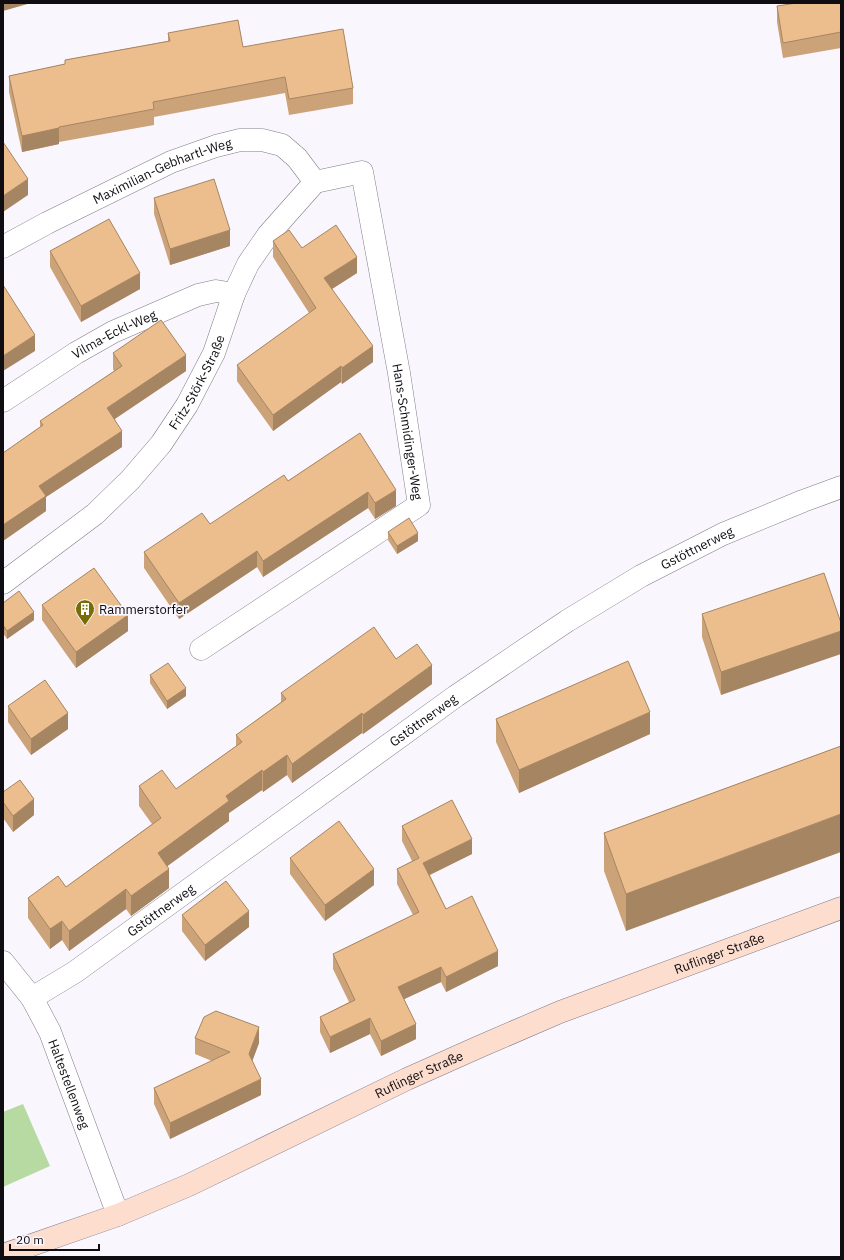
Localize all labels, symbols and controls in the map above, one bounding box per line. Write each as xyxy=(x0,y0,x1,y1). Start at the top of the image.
street label: Maximilian-Gebhartl-Weg xyxy=(90,134,234,208)
street label: Vilma-Eckl-Weg xyxy=(69,306,159,363)
street label: Fritz-Störk-Straße xyxy=(165,333,229,433)
street label: Hans-Schmidinger-Weg xyxy=(388,362,426,501)
street label: Gstöttnerweg xyxy=(658,523,736,574)
building icon: Rammerstorfer xyxy=(74,598,96,626)
place label: Rammerstorfer xyxy=(99,601,188,618)
street label: Gstöttnerweg xyxy=(386,690,461,750)
street label: Gstöttnerweg xyxy=(124,880,198,941)
street label: Ruflinger Straße xyxy=(672,929,767,978)
street label: Haltestellenweg xyxy=(44,1037,93,1131)
street label: Ruflinger Straße xyxy=(372,1047,466,1102)
scale bar xyxy=(10,1226,99,1252)
text: 20 m xyxy=(16,1232,44,1247)

